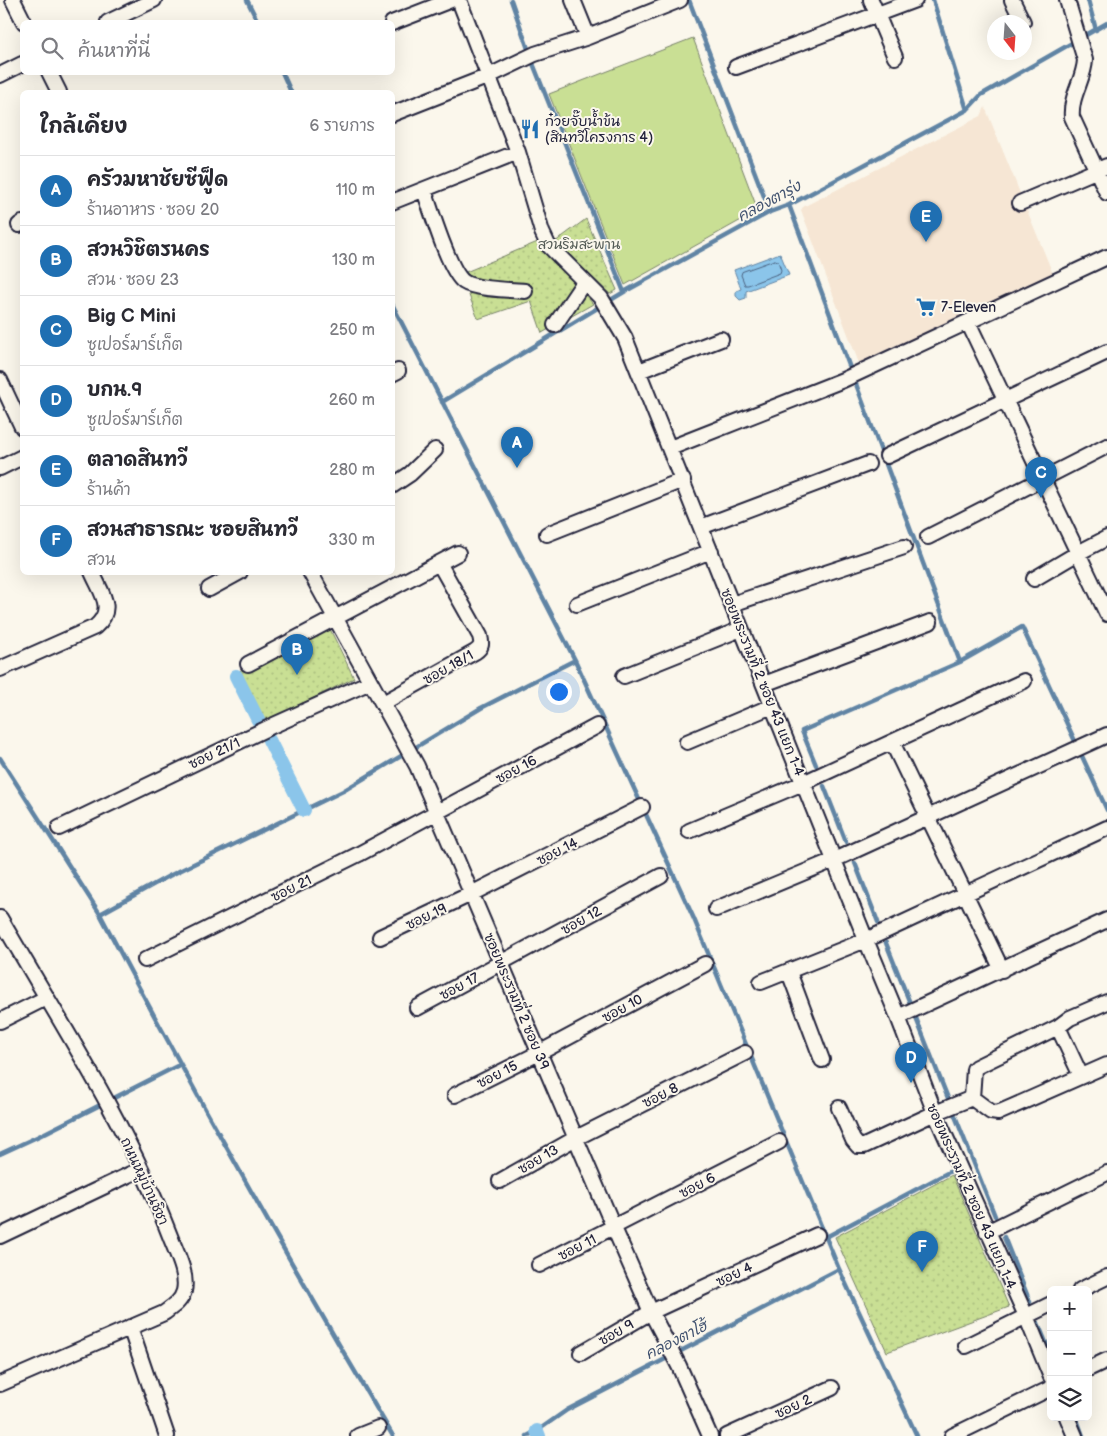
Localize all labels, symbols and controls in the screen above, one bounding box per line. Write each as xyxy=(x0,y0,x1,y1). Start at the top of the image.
north arrow xyxy=(987,15,1032,60)
search box xyxy=(20,20,395,75)
icon: search xyxy=(38,34,66,62)
text: ค้นหาที่นี่ xyxy=(78,40,150,63)
place label: ก๋วยจั๊บน้ำข้น (สินทวีโครงการ 4) xyxy=(545,109,653,146)
text: ใกล้เคียง xyxy=(40,114,127,139)
text: 6 รายการ xyxy=(310,117,375,136)
restaurant icon: ก๋วยจั๊บน้ำข้น (สินทวีโครงการ 4) xyxy=(519,118,541,140)
text: ครัวมหาชัยซีฟู็ด xyxy=(87,169,228,192)
water label: คลองตารุ่ง xyxy=(734,175,806,227)
text: A xyxy=(51,181,61,200)
text: 110 m xyxy=(336,181,375,200)
text: ร้านอาหาร · ซอย 20 xyxy=(87,201,219,220)
pin: E xyxy=(910,201,942,242)
park label: สวนริมสะพาน xyxy=(538,236,621,253)
text: สวนวิชิตรนคร xyxy=(87,239,210,262)
text: B xyxy=(50,251,62,270)
text: 130 m xyxy=(332,251,375,270)
text: สวน · ซอย 23 xyxy=(87,271,179,290)
supermarket icon: 7-Eleven xyxy=(915,296,937,318)
place label: 7-Eleven xyxy=(941,299,996,316)
text: Big C Mini xyxy=(87,305,176,328)
text: C xyxy=(50,321,62,340)
text: 250 m xyxy=(329,321,375,340)
text: ซูเปอร์มาร์เก็ต xyxy=(87,336,183,355)
text: บกน.9 xyxy=(87,379,142,402)
text: D xyxy=(50,391,62,410)
text: 260 m xyxy=(329,391,375,410)
text: ซูเปอร์มาร์เก็ต xyxy=(87,411,183,430)
pin: A xyxy=(501,427,533,468)
text: ตลาดสินทวี xyxy=(87,449,188,472)
pin: C xyxy=(1025,457,1057,498)
text: E xyxy=(51,461,61,480)
text: 280 m xyxy=(329,461,375,480)
text: ร้านค้า xyxy=(87,481,131,500)
text: สวนสาธารณะ ซอยสินทวี xyxy=(87,519,298,542)
text: F xyxy=(51,531,61,550)
text: 330 m xyxy=(328,531,375,550)
text: สวน xyxy=(87,551,116,570)
street label: ซอยพระรามที่ 2 ซอย 43 แยก 1-4 xyxy=(717,584,813,779)
pin: B xyxy=(281,634,313,675)
street label: ซอย 18/1 xyxy=(420,647,477,688)
your location xyxy=(546,679,572,705)
street label: ซอย 21/1 xyxy=(186,734,243,773)
street label: ซอย 16 xyxy=(493,751,540,787)
street label: ซอย 14 xyxy=(534,834,581,869)
street label: ซอย 21 xyxy=(268,871,314,906)
street label: ซอย 19 xyxy=(403,900,449,933)
street label: ซอย 12 xyxy=(558,902,605,938)
street label: ซอยพระรามที่ 2 ซอย 39 xyxy=(480,928,558,1072)
street label: ซอย 17 xyxy=(437,969,482,1004)
street label: ซอย 10 xyxy=(599,991,645,1026)
pin: D xyxy=(895,1042,927,1083)
street label: ซอย 15 xyxy=(474,1057,520,1092)
street label: ซอย 8 xyxy=(639,1079,681,1112)
street label: ซอยพระรามที่ 2 ซอย 43 แยก 1-4 xyxy=(923,1099,1025,1292)
street label: ถนนหมู่บ้านชิชา xyxy=(116,1135,172,1228)
street label: ซอย 13 xyxy=(515,1141,562,1178)
street label: ซอย 6 xyxy=(676,1169,719,1202)
street label: ซอย 11 xyxy=(555,1231,599,1264)
pin: F xyxy=(906,1231,938,1272)
street label: ซอย 4 xyxy=(713,1258,756,1290)
map controls xyxy=(1047,1286,1092,1421)
button: + xyxy=(1047,1286,1092,1331)
water label: คลองตาโฮ้ xyxy=(642,1314,713,1364)
street label: ซอย 9 xyxy=(596,1316,637,1349)
button: − xyxy=(1047,1331,1092,1376)
button: layers xyxy=(1047,1376,1092,1421)
street label: ซอย 2 xyxy=(772,1390,815,1422)

